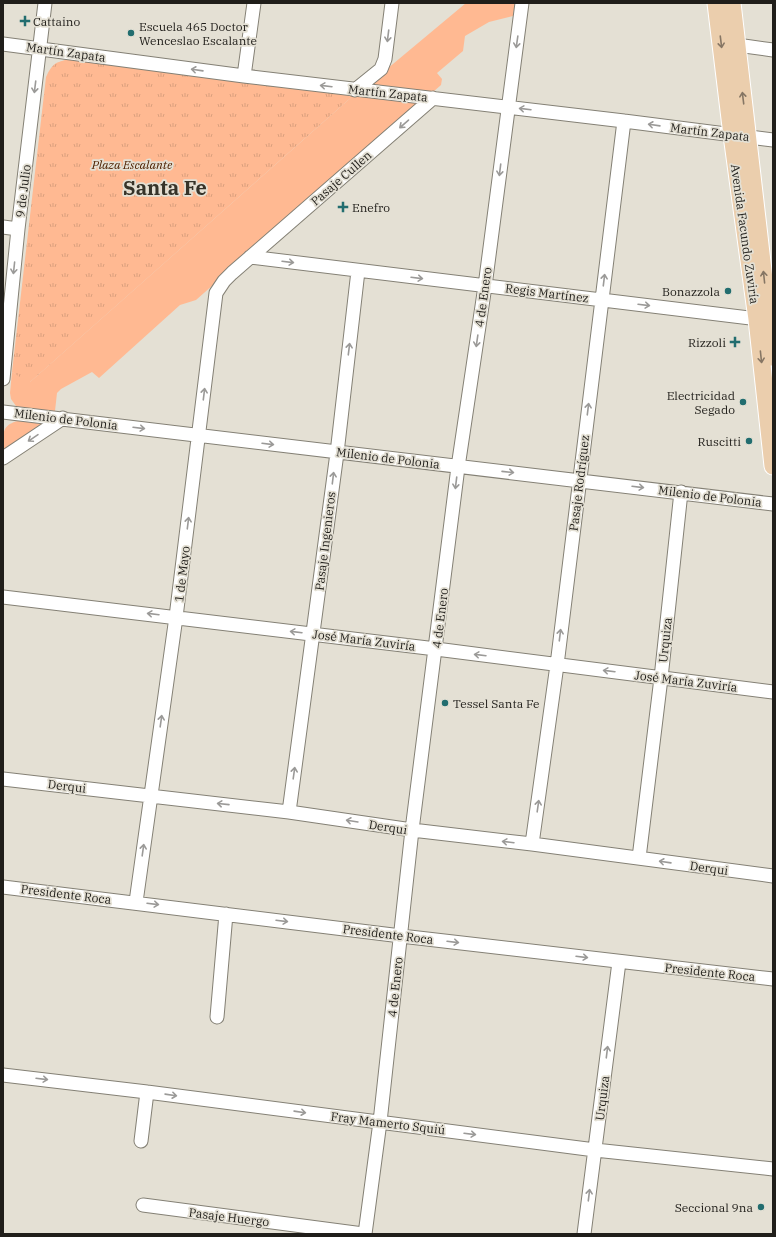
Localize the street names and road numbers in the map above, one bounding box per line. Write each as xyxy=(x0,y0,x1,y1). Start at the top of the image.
street label: Martín Zapata xyxy=(25,39,107,65)
street label: Martín Zapata xyxy=(348,81,429,105)
street label: Martín Zapata xyxy=(669,120,751,144)
street label: Pasaje Cullen xyxy=(308,147,375,208)
street label: 9 de Julio xyxy=(12,163,34,218)
street label: Avenida Facundo Zuviría xyxy=(728,163,762,305)
street label: 4 de Enero xyxy=(471,266,495,328)
street label: Regis Martínez xyxy=(504,280,590,306)
street label: Milenio de Polonia xyxy=(13,405,119,433)
street label: Pasaje Rodríguez xyxy=(566,434,592,532)
street label: Milenio de Polonia xyxy=(335,444,441,472)
street label: Milenio de Polonia xyxy=(657,482,763,510)
street label: Pasaje Ingenieros xyxy=(311,490,339,591)
street label: 1 de Mayo xyxy=(171,545,193,603)
street label: 4 de Enero xyxy=(429,587,451,649)
street label: Urquiza xyxy=(655,616,675,663)
street label: José María Zuviría xyxy=(312,626,417,654)
street label: José María Zuviría xyxy=(634,667,739,695)
street label: Derqui xyxy=(47,776,87,796)
street label: Derqui xyxy=(368,817,408,837)
street label: Derqui xyxy=(689,858,729,878)
street label: Presidente Roca xyxy=(20,881,113,907)
street label: Presidente Roca xyxy=(342,921,435,947)
street label: 4 de Enero xyxy=(384,956,406,1018)
street label: Presidente Roca xyxy=(664,960,757,984)
street label: Urquiza xyxy=(592,1074,612,1121)
street label: Fray Mamerto Squiú xyxy=(330,1109,447,1138)
street label: Pasaje Huergo xyxy=(188,1205,270,1229)

